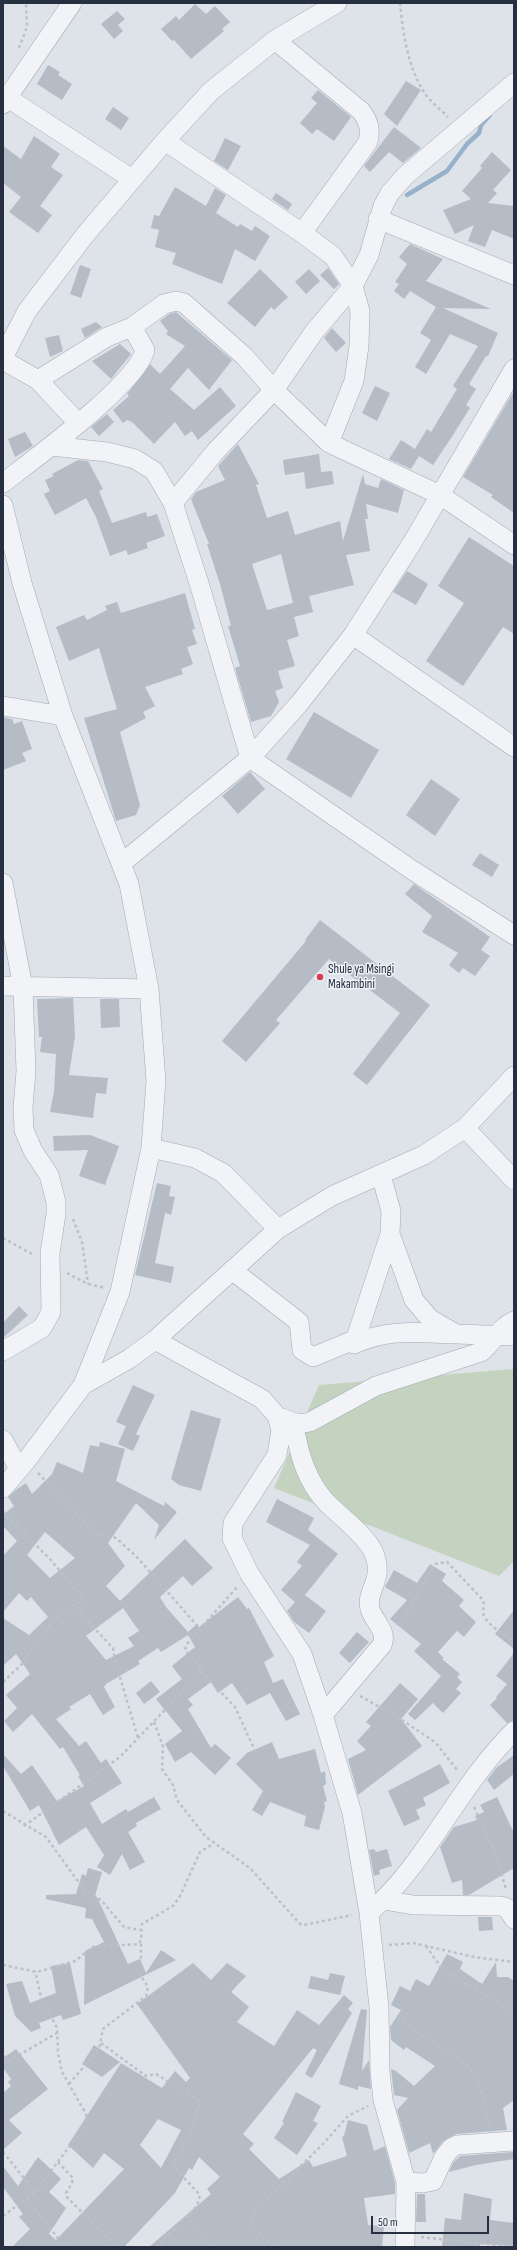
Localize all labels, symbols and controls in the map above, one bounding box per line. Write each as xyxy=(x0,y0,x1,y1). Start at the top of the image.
place label: Shule ya Msingi Makambini xyxy=(328,962,394,993)
marker: Shule ya Msingi Makambini xyxy=(315,972,325,982)
scale bar xyxy=(373,2208,491,2234)
text: 50 m xyxy=(378,2215,398,2230)

